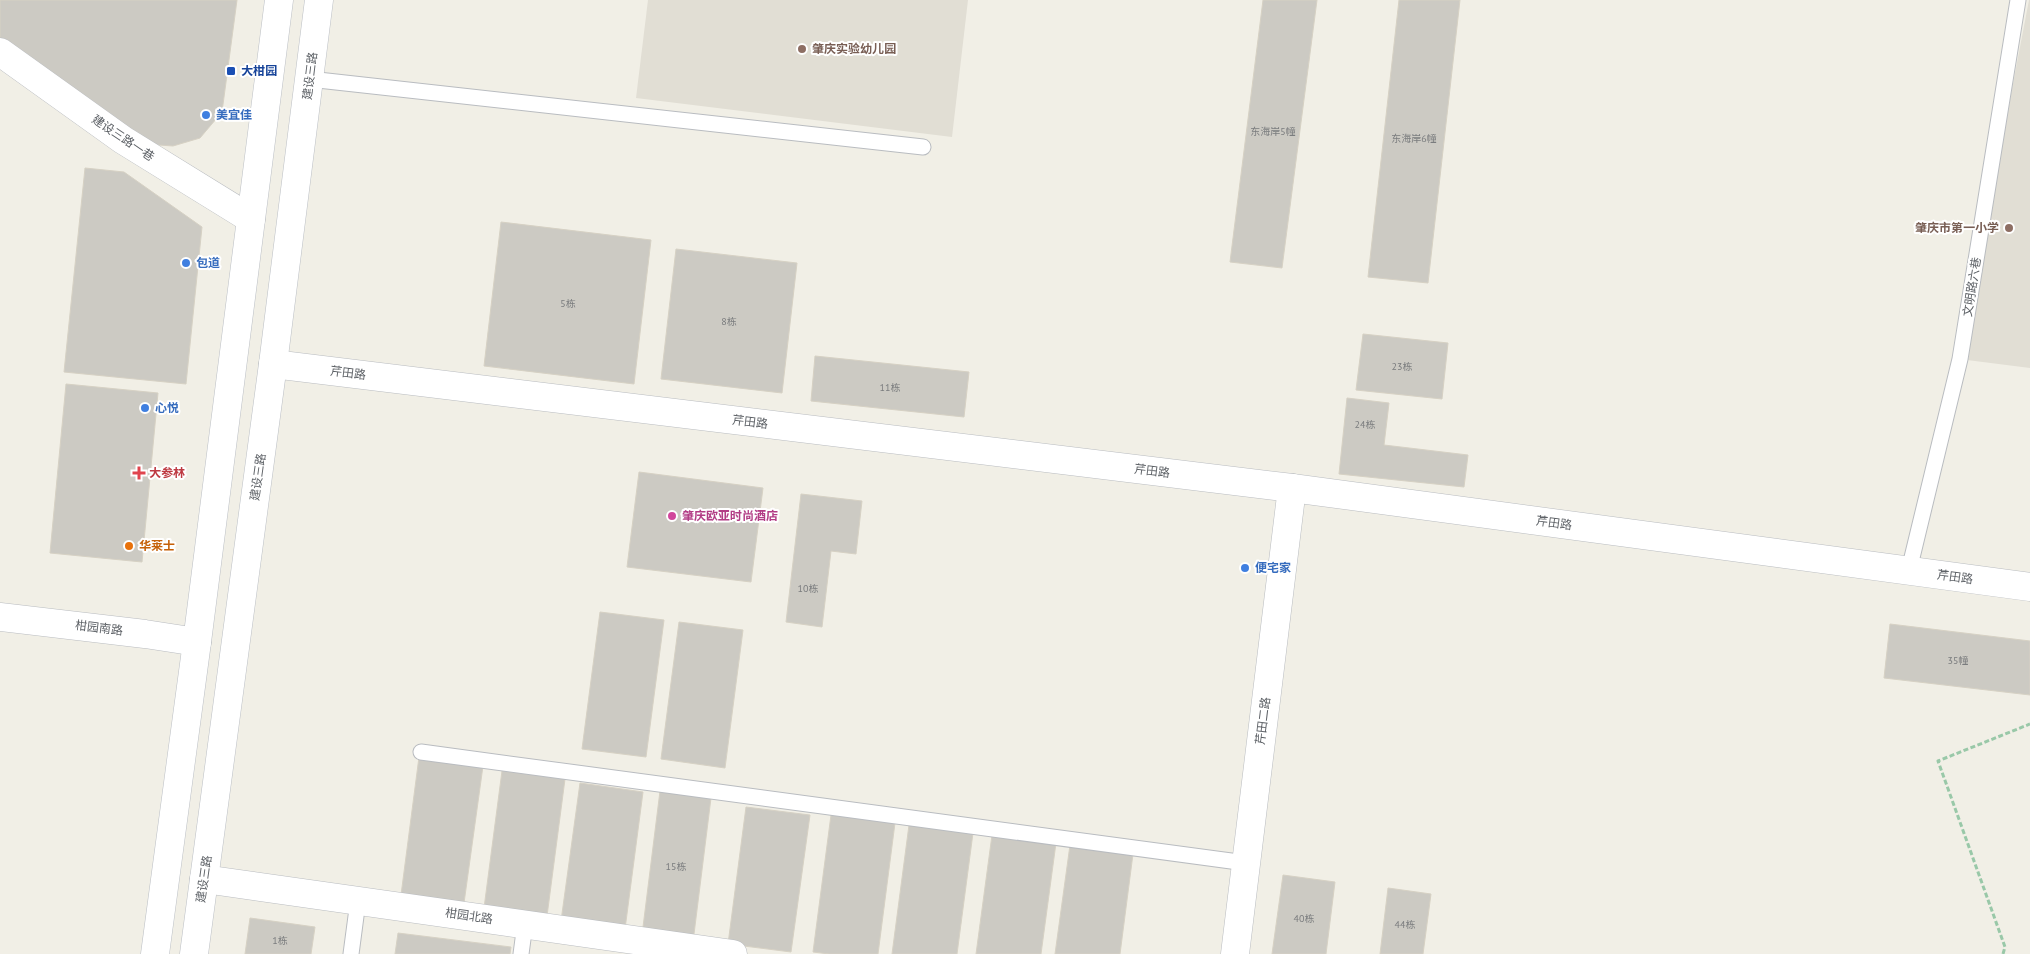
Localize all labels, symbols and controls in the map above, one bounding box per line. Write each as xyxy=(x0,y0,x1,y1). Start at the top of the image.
place label: 肇庆实验幼儿园 xyxy=(812,41,896,56)
marker: 肇庆实验幼儿园 xyxy=(796,43,808,55)
street label: 建设三路 xyxy=(299,51,320,101)
place label: 大柑园 xyxy=(241,63,277,78)
marker: 大柑园 xyxy=(225,65,237,77)
place label: 美宜佳 xyxy=(216,107,252,122)
marker: 美宜佳 xyxy=(200,109,212,121)
street label: 建设三路一巷 xyxy=(89,111,157,164)
house number: 东海岸5幢 xyxy=(1250,125,1296,138)
house number: 东海岸6幢 xyxy=(1391,132,1437,145)
place label: 肇庆市第一小学 xyxy=(1915,220,1999,235)
marker: 肇庆市第一小学 xyxy=(2003,222,2015,234)
place label: 包道 xyxy=(196,255,220,270)
street label: 文明路六巷 xyxy=(1959,256,1984,318)
marker: 包道 xyxy=(180,257,192,269)
house number: 5栋 xyxy=(560,297,576,310)
house number: 8栋 xyxy=(721,315,737,328)
house number: 23栋 xyxy=(1392,360,1412,373)
street label: 芹田路 xyxy=(329,363,367,382)
house number: 11栋 xyxy=(880,381,900,394)
place label: 心悦 xyxy=(155,400,179,415)
marker: 心悦 xyxy=(139,402,151,414)
street label: 芹田路 xyxy=(731,412,769,431)
house number: 24栋 xyxy=(1355,418,1375,431)
street label: 建设三路 xyxy=(247,452,268,502)
street label: 芹田路 xyxy=(1133,461,1171,480)
place label: 大参林 xyxy=(149,465,185,480)
marker: 大参林 xyxy=(133,467,145,479)
place label: 肇庆欧亚时尚酒店 xyxy=(682,508,778,523)
marker: 肇庆欧亚时尚酒店 xyxy=(666,510,678,522)
street label: 芹田路 xyxy=(1535,513,1573,532)
place label: 华莱士 xyxy=(139,538,175,553)
marker: 华莱士 xyxy=(123,540,135,552)
place label: 便宅家 xyxy=(1255,560,1291,575)
marker: 便宅家 xyxy=(1239,562,1251,574)
street label: 芹田路 xyxy=(1936,567,1974,586)
house number: 10栋 xyxy=(798,582,818,595)
street label: 柑园南路 xyxy=(74,617,124,638)
house number: 35幢 xyxy=(1948,654,1968,667)
street label: 芹田二路 xyxy=(1252,696,1273,746)
street label: 建设三路 xyxy=(193,854,214,904)
house number: 15栋 xyxy=(666,860,686,873)
street label: 柑园北路 xyxy=(444,905,494,926)
house number: 40栋 xyxy=(1294,912,1314,925)
house number: 44栋 xyxy=(1395,918,1415,931)
house number: 1栋 xyxy=(272,934,288,947)

